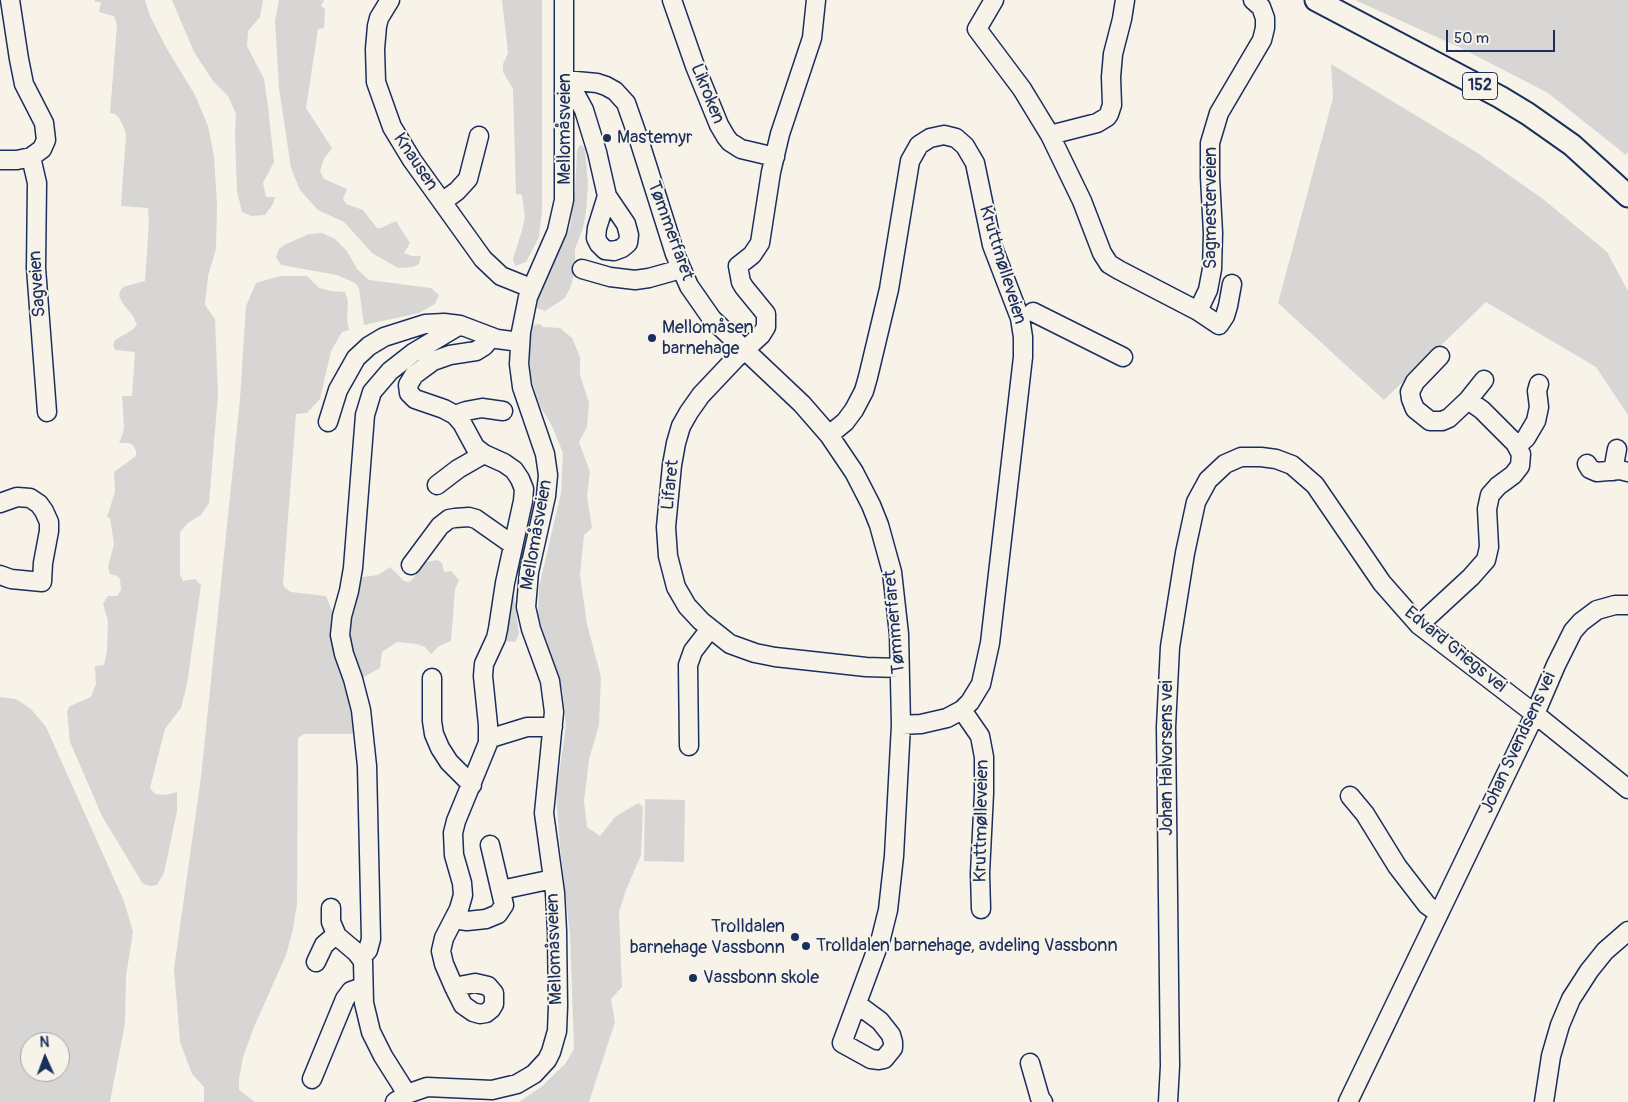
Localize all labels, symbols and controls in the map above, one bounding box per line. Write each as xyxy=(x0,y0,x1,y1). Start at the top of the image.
scale bar xyxy=(1448,20,1557,52)
text: 50 m xyxy=(1454,29,1489,48)
street label: Likroken xyxy=(685,61,729,127)
road number: 152 xyxy=(1462,72,1498,100)
street label: Mellomåsveien xyxy=(554,73,576,185)
place label: Mastemyr xyxy=(617,127,692,149)
street label: Knausen xyxy=(388,129,442,195)
marker: Mastemyr xyxy=(601,132,613,144)
street label: Sagmesterveien xyxy=(1200,147,1222,269)
street label: Tømmerfaret xyxy=(642,178,698,284)
street label: Kruttmølleveien xyxy=(974,203,1030,327)
street label: Sagveien xyxy=(25,250,51,318)
place label: Mellomåsen barnehage xyxy=(662,317,754,359)
marker: Mellomåsen barnehage xyxy=(646,332,658,344)
street label: Lifaret xyxy=(658,459,684,511)
street label: Mellomåsveien xyxy=(517,478,557,592)
street label: Tømmerfaret xyxy=(880,569,910,675)
street label: Edvard Griegs vei xyxy=(1400,602,1510,698)
street label: Johan Svendsens vei xyxy=(1477,669,1561,817)
street label: Johan Halvorsens vei xyxy=(1156,680,1178,836)
street label: Kruttmølleveien xyxy=(970,759,994,883)
street label: Mellomåsveien xyxy=(542,893,568,1005)
place label: Trolldalen barnehage Vassbonn xyxy=(630,916,785,959)
marker: Trolldalen barnehage Vassbonn xyxy=(789,931,801,943)
place label: Trolldalen barnehage, avdeling Vassbonn xyxy=(816,935,1118,957)
marker: Trolldalen barnehage, avdeling Vassbonn xyxy=(800,940,812,952)
place label: Vassbonn skole xyxy=(703,967,819,989)
marker: Vassbonn skole xyxy=(687,972,699,984)
north arrow xyxy=(20,1032,70,1082)
text: N xyxy=(39,1034,50,1051)

